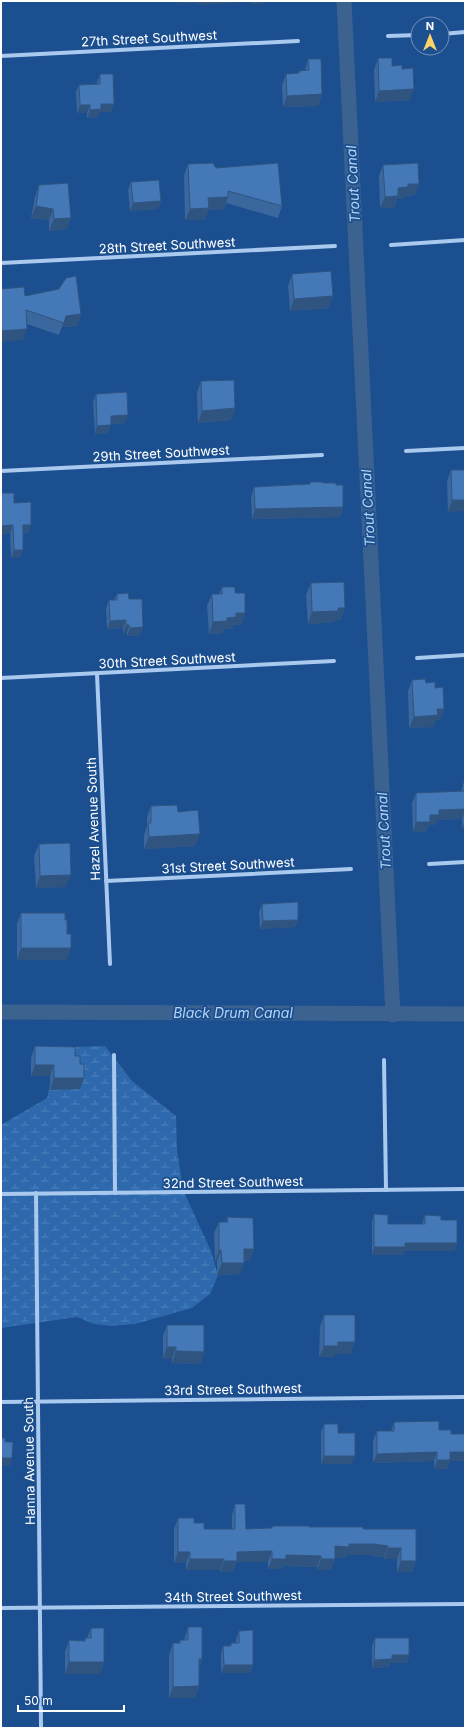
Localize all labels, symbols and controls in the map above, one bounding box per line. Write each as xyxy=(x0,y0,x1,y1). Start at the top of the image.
north arrow xyxy=(410,16,450,56)
text: N xyxy=(426,19,434,33)
street label: 27th Street Southwest xyxy=(81,26,217,50)
water label: Trout Canal xyxy=(342,144,363,223)
street label: 28th Street Southwest xyxy=(98,233,236,257)
street label: 29th Street Southwest xyxy=(92,441,230,465)
water label: Trout Canal xyxy=(357,468,378,547)
street label: 30th Street Southwest xyxy=(98,648,236,672)
street label: Hazel Avenue South xyxy=(83,757,103,881)
water label: Trout Canal xyxy=(373,791,394,870)
street label: 31st Street Southwest xyxy=(161,854,295,876)
water label: Black Drum Canal xyxy=(173,1004,293,1021)
street label: 32nd Street Southwest xyxy=(163,1173,303,1191)
street label: 33rd Street Southwest xyxy=(164,1380,302,1398)
street label: Hanna Avenue South xyxy=(20,1397,38,1525)
street label: 34th Street Southwest xyxy=(164,1587,302,1605)
scale bar xyxy=(18,1687,124,1713)
text: 50 m xyxy=(24,1693,53,1708)

